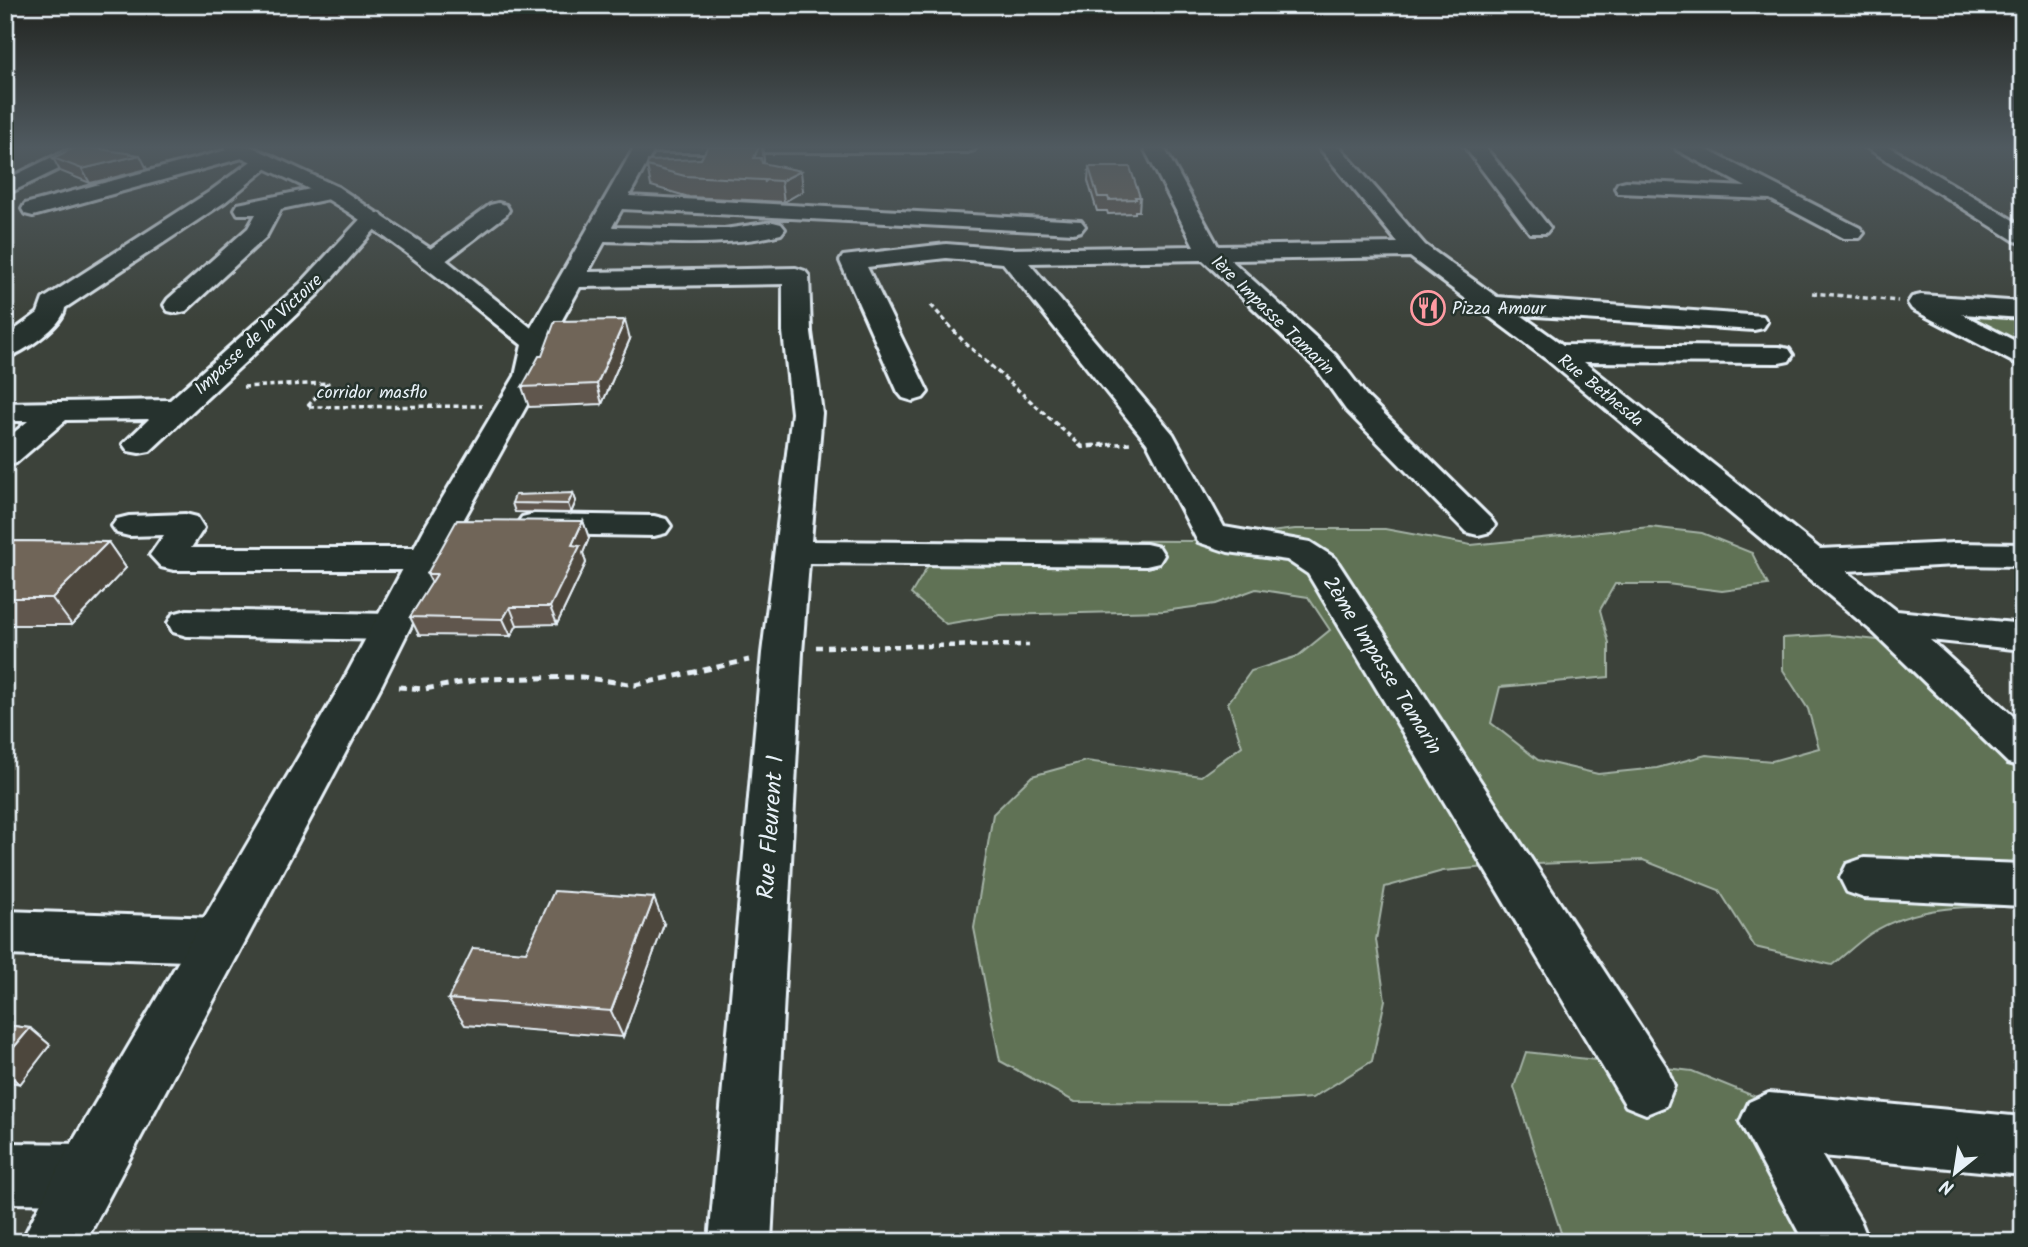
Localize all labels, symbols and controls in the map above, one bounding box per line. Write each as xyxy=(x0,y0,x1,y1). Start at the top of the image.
street label: 1ère Impasse Tamarin xyxy=(1203,249,1341,383)
street label: Impasse de la Victoire xyxy=(188,267,330,403)
restaurant icon: Pizza Amour xyxy=(1409,289,1447,327)
place label: Pizza Amour xyxy=(1452,295,1547,324)
street label: Rue Bethesda xyxy=(1551,347,1650,435)
street label: corridor masflo xyxy=(316,379,428,408)
street label: 2ème Impasse Tamarin xyxy=(1313,570,1450,762)
street label: Rue Fleurent 1 xyxy=(747,754,796,901)
north arrow xyxy=(1920,1138,1990,1208)
text: N xyxy=(1935,1170,1960,1202)

